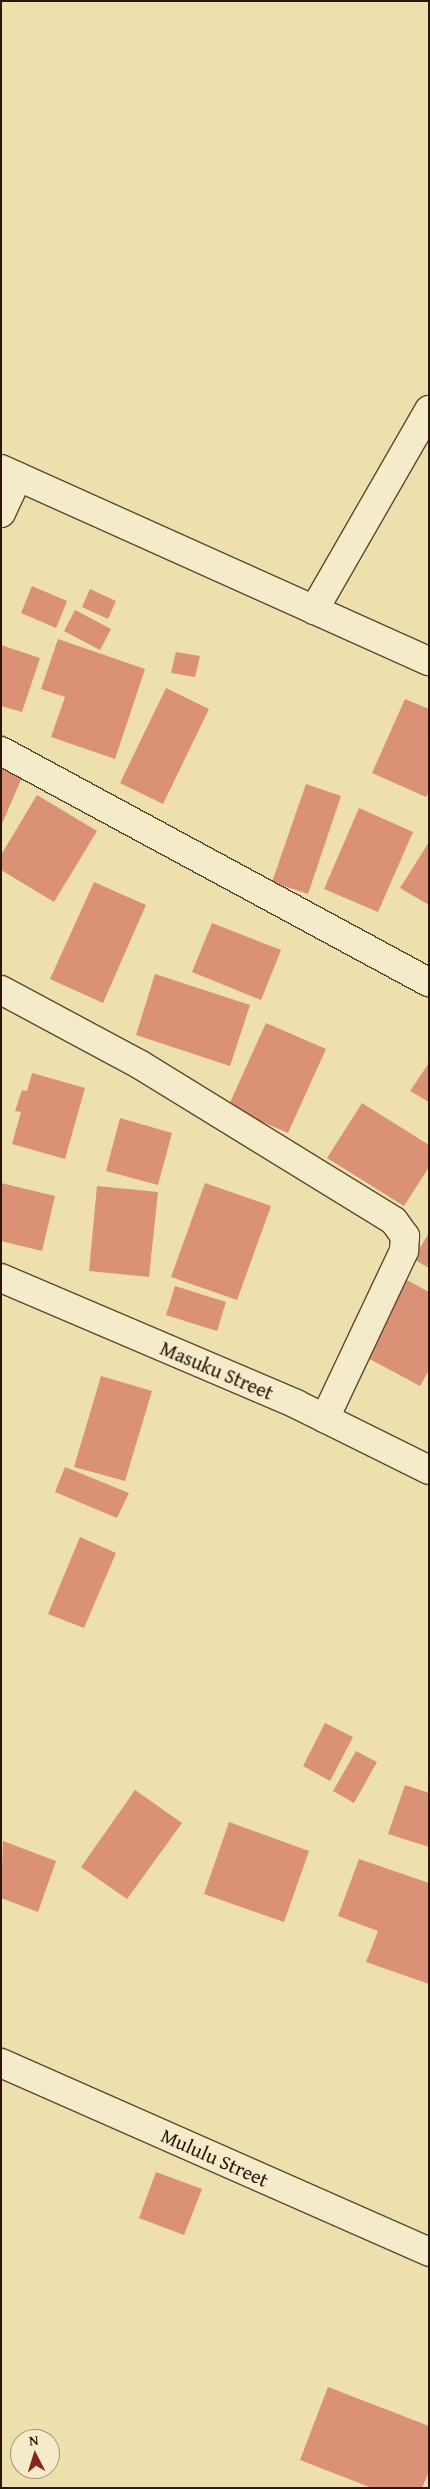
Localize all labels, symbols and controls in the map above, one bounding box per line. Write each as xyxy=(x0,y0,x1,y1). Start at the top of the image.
street label: Masuku Street xyxy=(157,1335,277,1405)
street label: Mululu Street xyxy=(158,2123,272,2191)
north arrow xyxy=(10,2429,60,2479)
text: N xyxy=(28,2430,39,2450)

